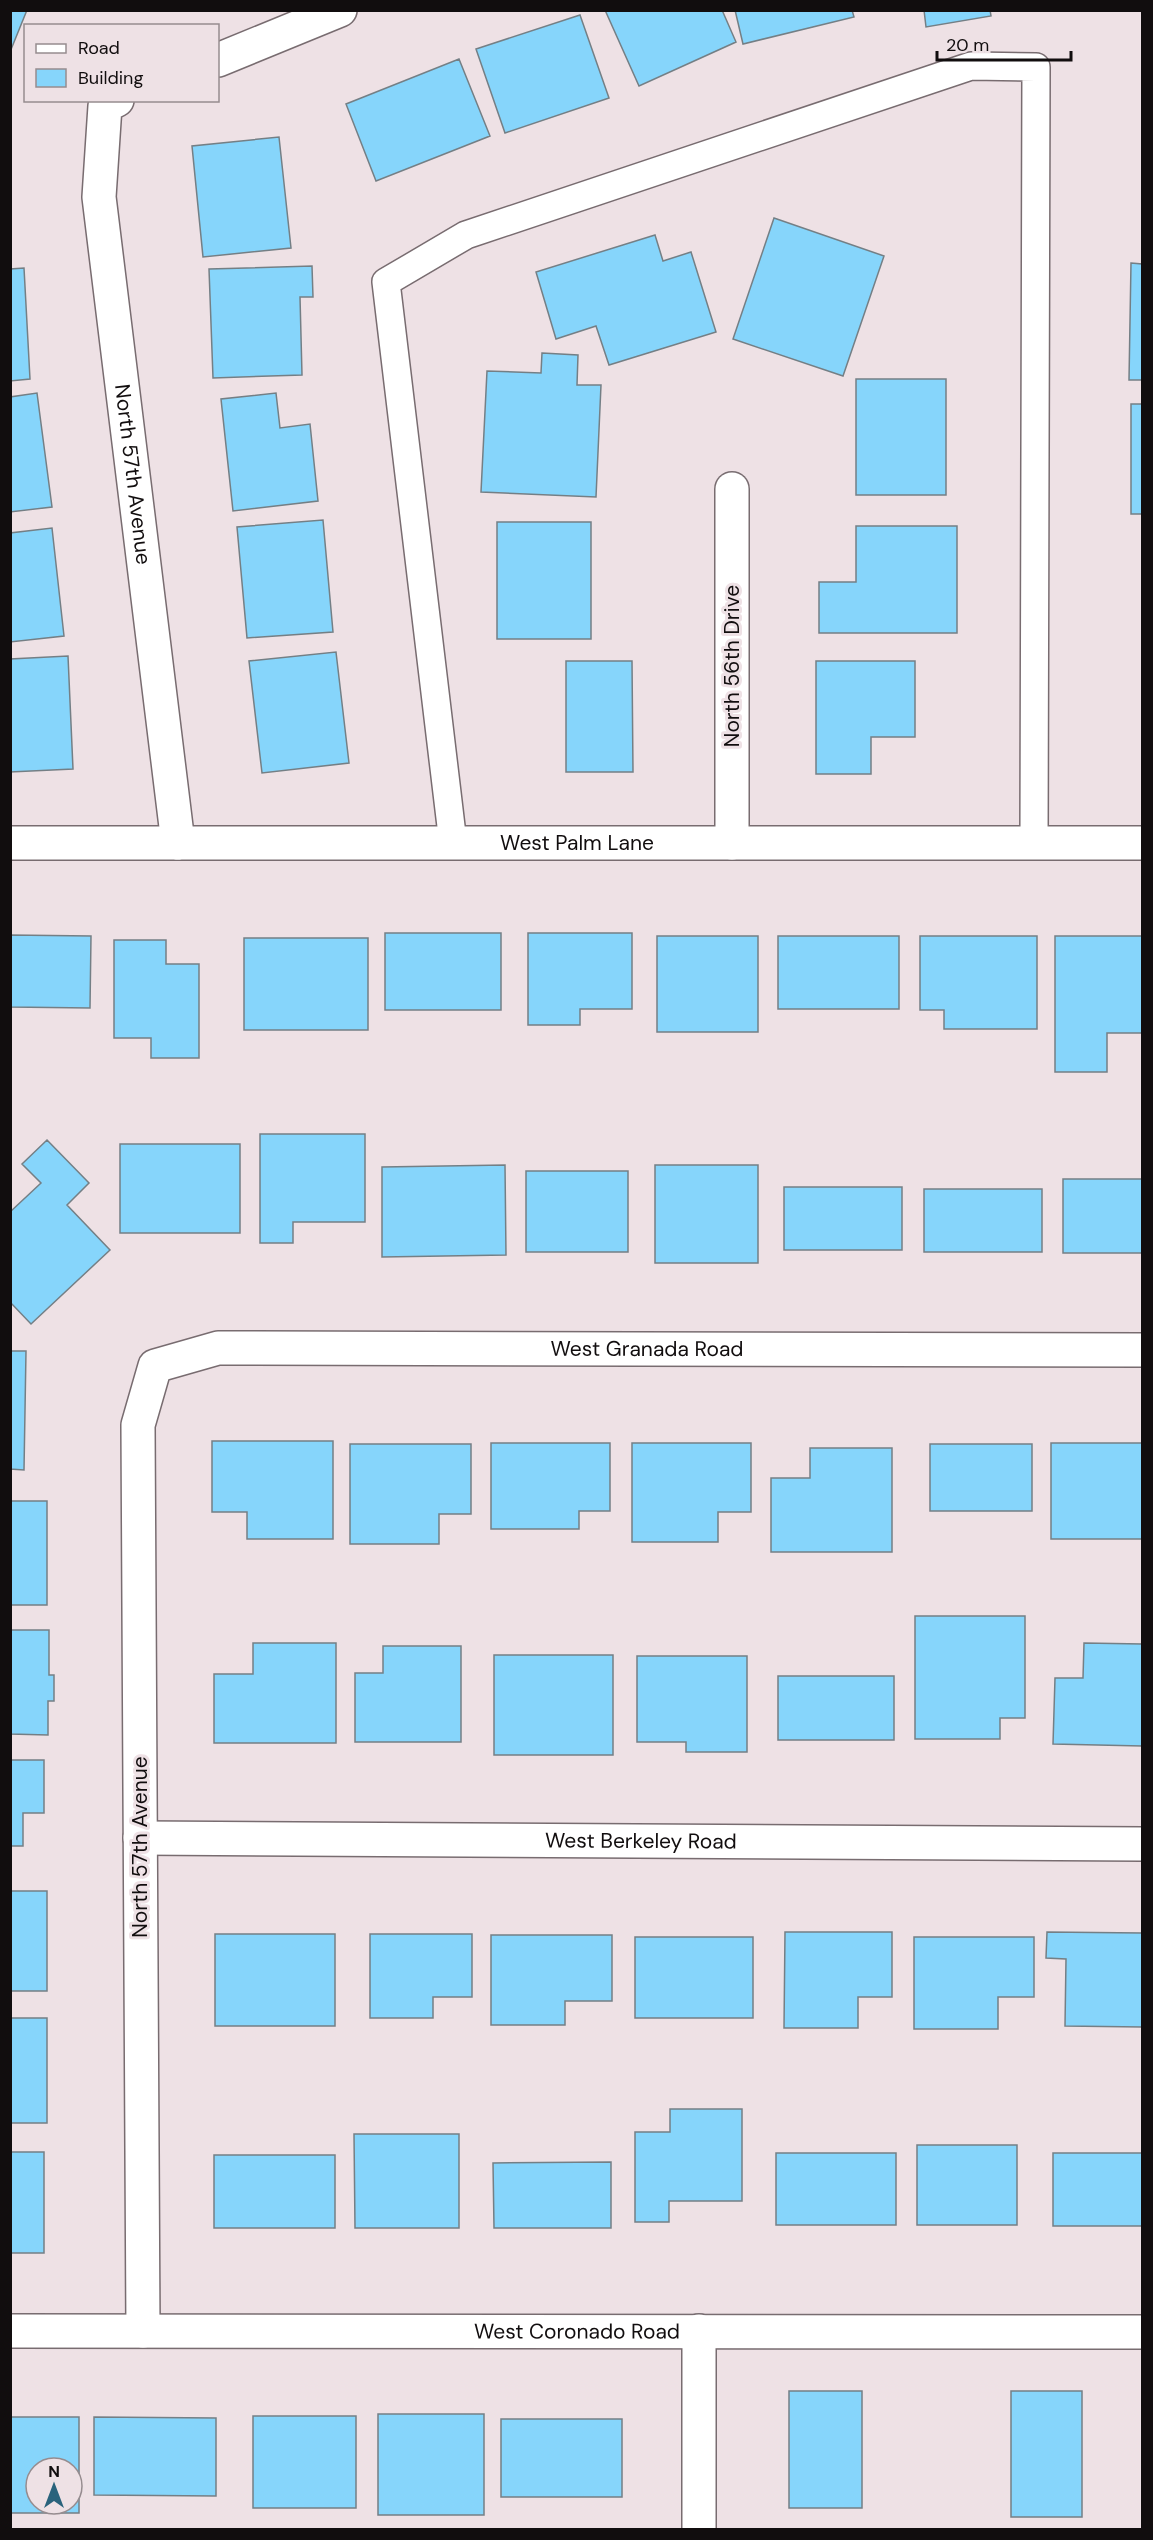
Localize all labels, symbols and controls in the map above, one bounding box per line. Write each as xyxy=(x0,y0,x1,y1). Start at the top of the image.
legend xyxy=(24,24,219,102)
scale bar xyxy=(937,24,1070,62)
text: 20 m xyxy=(946,33,989,57)
text: Road xyxy=(78,36,120,60)
text: Building xyxy=(78,66,143,90)
street label: North 57th Avenue xyxy=(108,382,158,566)
street label: North 56th Drive xyxy=(718,585,746,747)
street label: West Palm Lane xyxy=(500,829,654,857)
street label: West Granada Road xyxy=(551,1335,744,1363)
street label: North 57th Avenue xyxy=(126,1756,154,1938)
street label: West Berkeley Road xyxy=(545,1826,737,1856)
street label: West Coronado Road xyxy=(474,2317,680,2346)
north arrow xyxy=(24,2456,84,2516)
text: N xyxy=(48,2461,60,2482)

